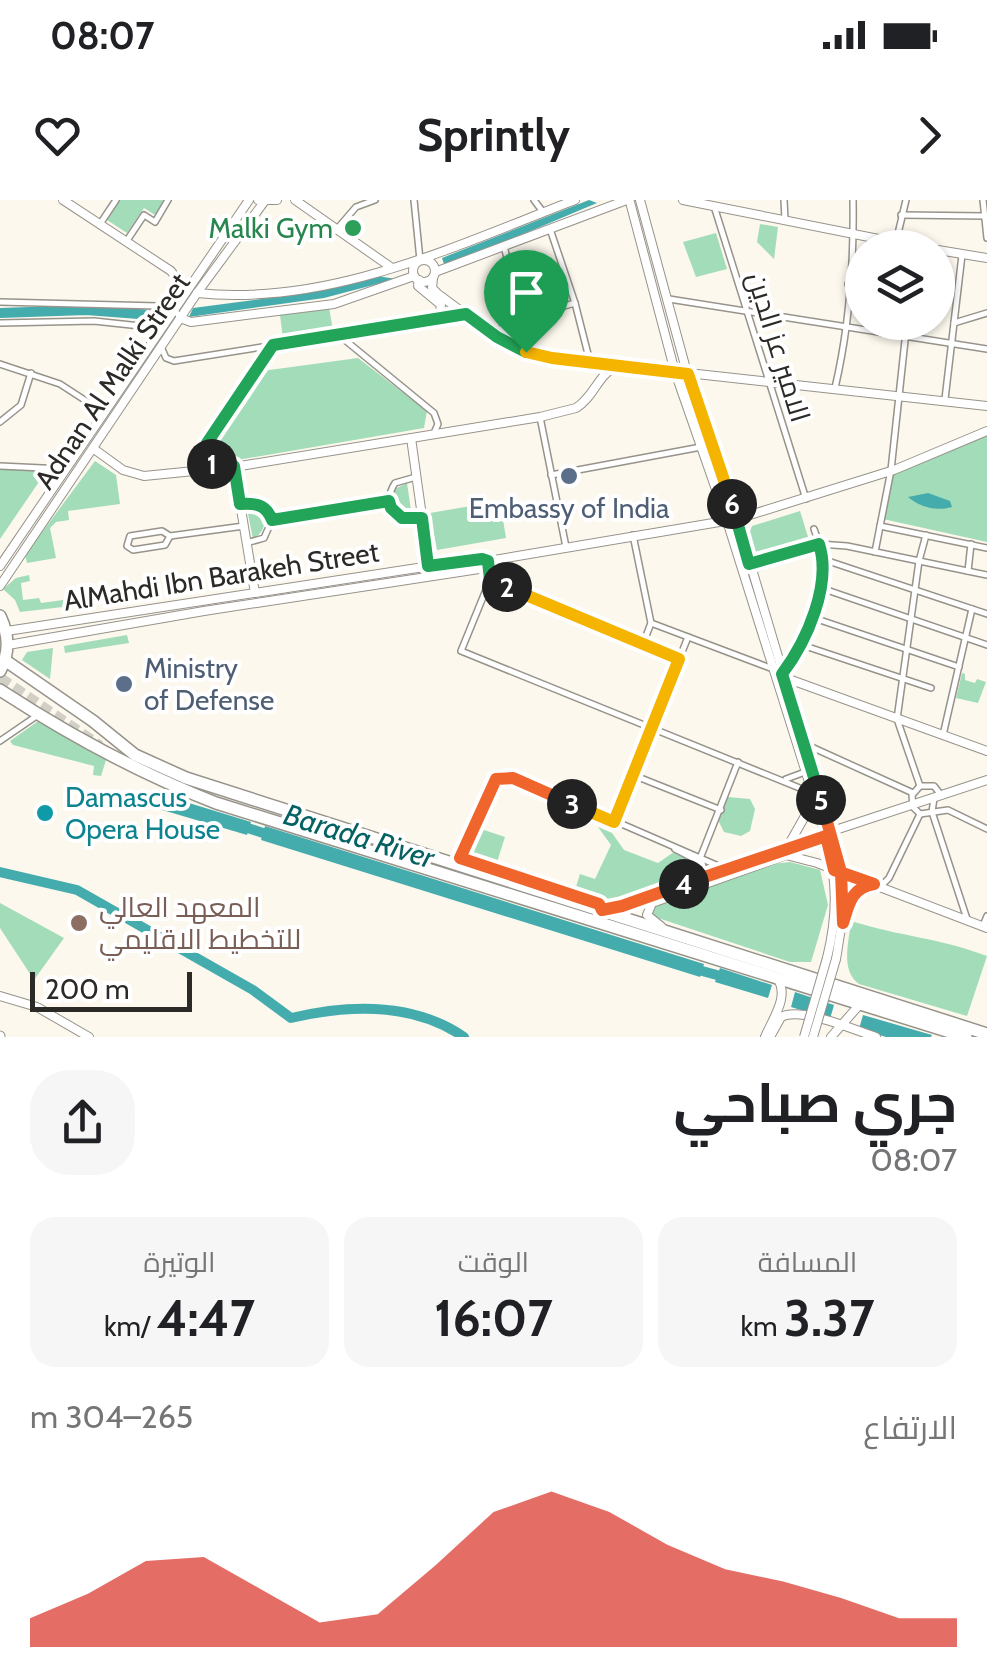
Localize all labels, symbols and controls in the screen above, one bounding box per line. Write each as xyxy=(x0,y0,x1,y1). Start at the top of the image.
text: 08:07 xyxy=(50,12,154,59)
icon: heart xyxy=(30,108,85,163)
text: Sprintly xyxy=(417,108,570,162)
icon: forward xyxy=(902,108,957,163)
place label: Malki Gym xyxy=(208,211,333,245)
marker: Malki Gym xyxy=(342,217,364,239)
map controls xyxy=(845,230,955,340)
button: layers xyxy=(845,230,955,340)
pin xyxy=(484,250,569,353)
icon: arrive xyxy=(499,265,554,320)
street label: Adnan Al Malki Street xyxy=(27,267,197,495)
street label: الامير عز الدين xyxy=(740,268,818,426)
pin: 1 xyxy=(187,439,237,489)
text: 1 xyxy=(207,447,217,481)
marker: Embassy of India xyxy=(558,465,580,487)
pin: 6 xyxy=(707,479,757,529)
text: 6 xyxy=(724,487,740,521)
place label: Embassy of India xyxy=(469,491,670,525)
street label: AlMahdi Ibn Barakeh Street xyxy=(61,534,381,618)
pin: 2 xyxy=(482,562,532,612)
text: 2 xyxy=(500,570,514,604)
place label: Ministry of Defense xyxy=(144,651,274,717)
marker: Ministry of Defense xyxy=(113,673,135,695)
pin: 5 xyxy=(796,775,846,825)
pin: 3 xyxy=(547,779,597,829)
place label: Damascus Opera House xyxy=(65,780,220,846)
text: 5 xyxy=(813,783,829,817)
text: 3 xyxy=(564,787,580,821)
water label: Barada River xyxy=(279,796,440,877)
marker: Damascus Opera House xyxy=(34,802,56,824)
pin: 4 xyxy=(659,859,709,909)
text: 4 xyxy=(675,867,693,901)
place label: المعهد العالي للتخطيط الاقليمي xyxy=(99,890,301,961)
marker: المعهد العالي للتخطيط الاقليمي xyxy=(68,912,90,934)
scale bar xyxy=(30,967,192,1011)
text: 200 m xyxy=(45,972,130,1006)
text: جري صباحي xyxy=(674,1069,957,1136)
button: share xyxy=(30,1070,135,1175)
text: 08:07 xyxy=(871,1140,957,1179)
text: الوتيرة xyxy=(144,1245,215,1279)
text: الوقت xyxy=(458,1245,529,1279)
text: المسافة xyxy=(758,1245,857,1279)
text: 4:47 xyxy=(156,1288,255,1349)
text: 16:07 xyxy=(434,1288,553,1349)
text: 3.37 xyxy=(784,1288,874,1349)
text: /km xyxy=(104,1309,156,1343)
text: km xyxy=(741,1309,784,1343)
text: 265–304 m xyxy=(30,1397,193,1436)
text: الارتفاع xyxy=(863,1408,957,1447)

